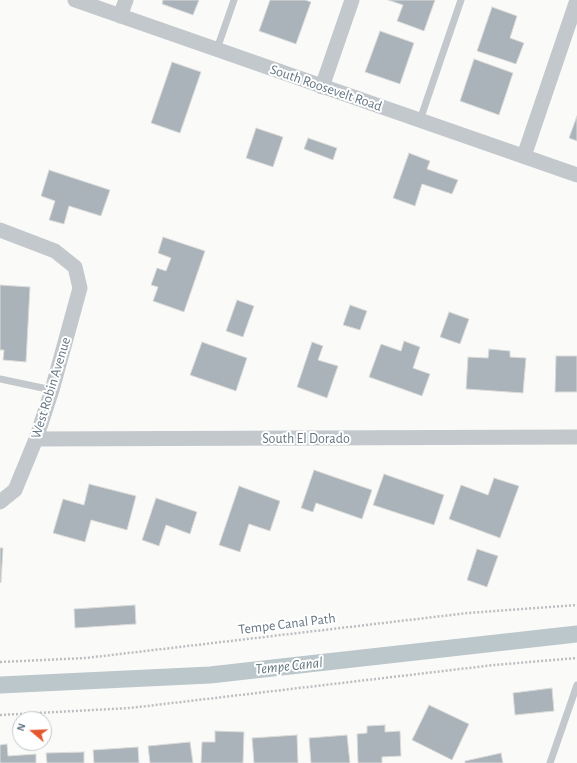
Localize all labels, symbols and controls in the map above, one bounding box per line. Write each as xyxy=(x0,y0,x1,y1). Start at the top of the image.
street label: South Roosevelt Road xyxy=(268,61,384,115)
street label: West Robin Avenue xyxy=(28,335,74,441)
street label: South El Dorado xyxy=(262,431,350,447)
street label: Tempe Canal Path xyxy=(238,610,336,638)
water label: Tempe Canal xyxy=(254,653,324,679)
north arrow xyxy=(12,711,52,751)
text: N xyxy=(15,722,28,733)

